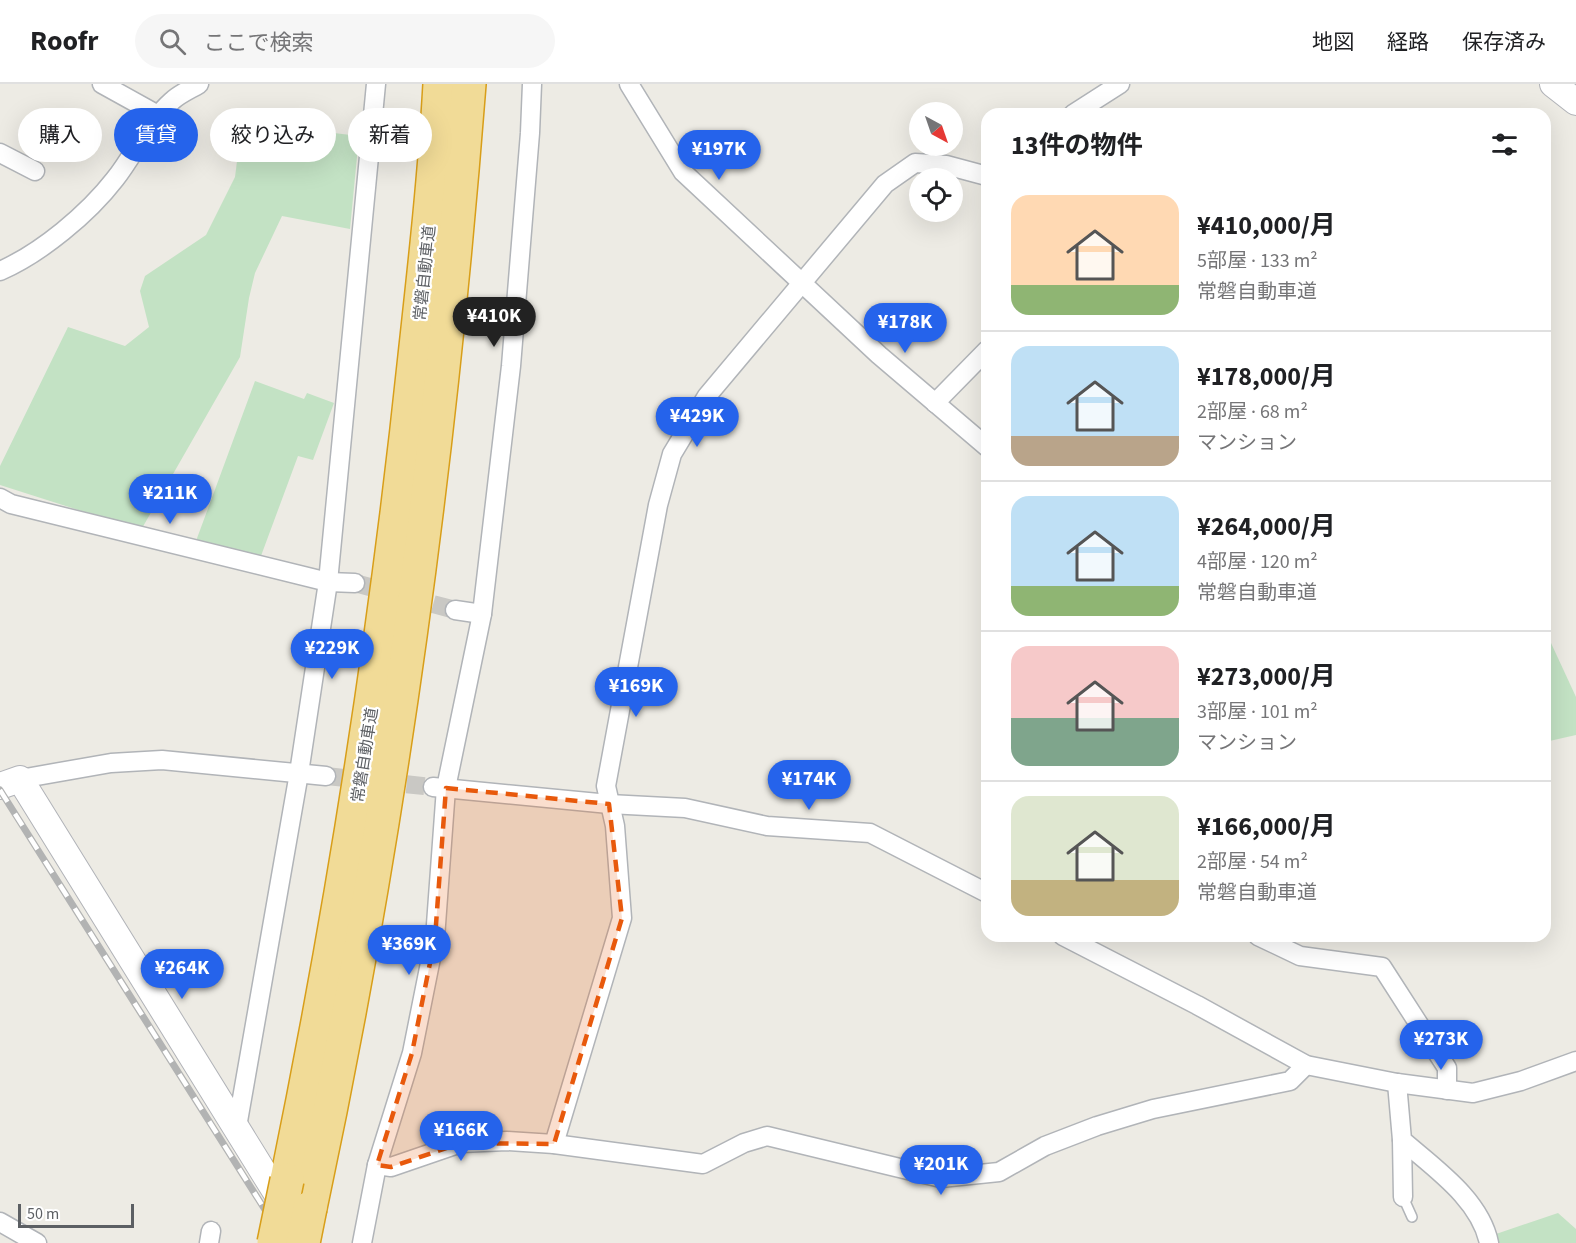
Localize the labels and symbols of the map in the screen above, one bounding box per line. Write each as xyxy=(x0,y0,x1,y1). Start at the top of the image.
north arrow xyxy=(909,102,963,156)
pin: ¥197K xyxy=(677,130,761,181)
street label: 常磐自動車道 xyxy=(409,224,441,322)
pin: ¥410K xyxy=(452,297,536,348)
pin: ¥178K xyxy=(863,303,947,354)
pin: ¥429K xyxy=(655,397,739,448)
pin: ¥211K xyxy=(128,474,212,525)
pin: ¥229K xyxy=(290,629,374,680)
pin: ¥169K xyxy=(594,667,678,718)
street label: 常磐自動車道 xyxy=(347,706,383,804)
pin: ¥174K xyxy=(767,760,851,811)
pin: ¥369K xyxy=(367,925,451,976)
pin: ¥264K xyxy=(140,949,224,1000)
pin: ¥273K xyxy=(1399,1020,1483,1071)
pin: ¥166K xyxy=(419,1111,503,1162)
pin: ¥201K xyxy=(899,1145,983,1196)
scale bar xyxy=(18,1201,134,1228)

